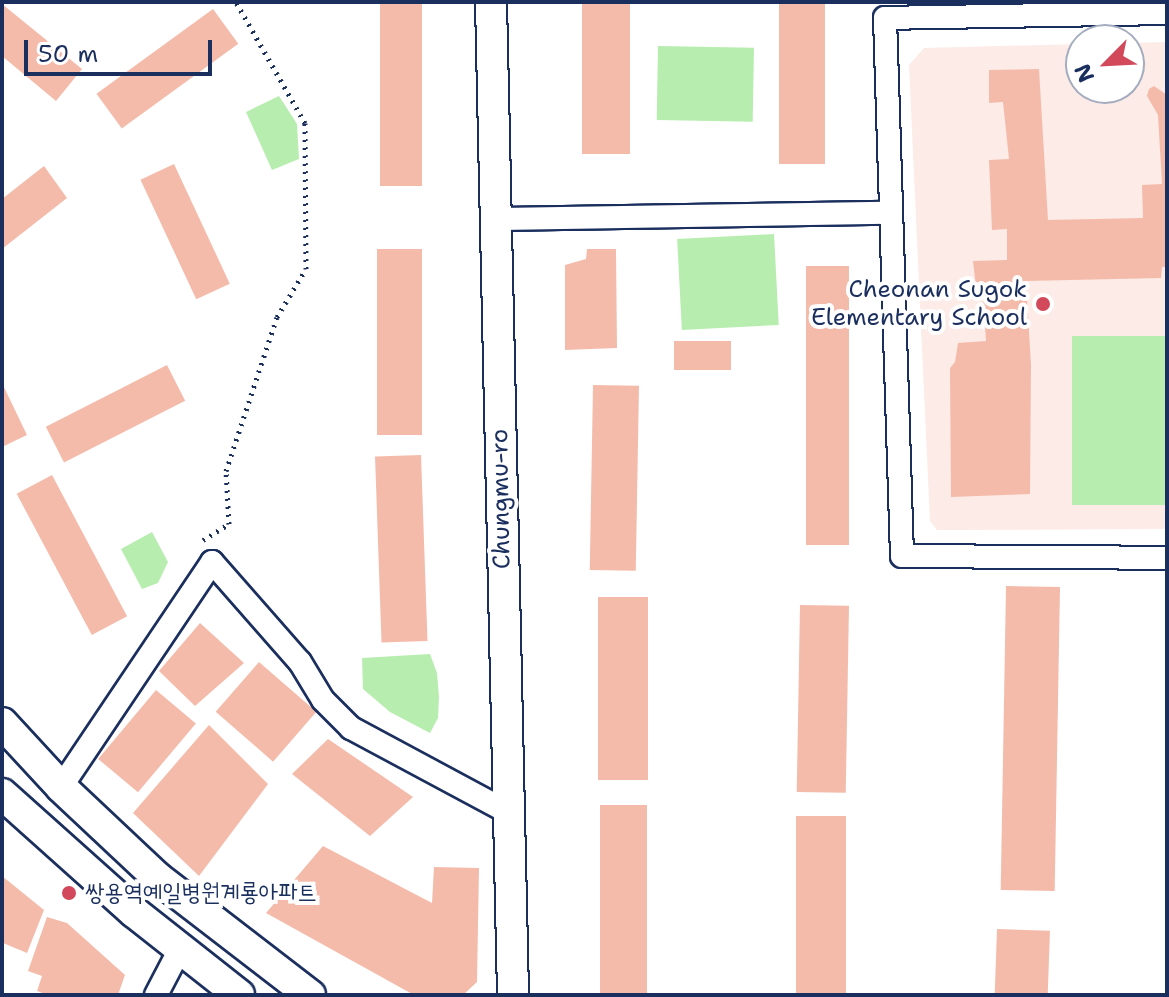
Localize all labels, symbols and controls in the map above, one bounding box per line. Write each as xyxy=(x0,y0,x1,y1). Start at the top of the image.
scale bar xyxy=(28,24,216,74)
north arrow xyxy=(1065,24,1145,104)
text: 50 m xyxy=(38,38,98,70)
text: N xyxy=(1068,59,1101,87)
place label: Cheonan Sugok Elementary School xyxy=(811,276,1027,332)
marker: Cheonan Sugok Elementary School xyxy=(1034,295,1052,313)
street label: Chungmu-ro xyxy=(485,429,517,569)
place label: 쌍용역예일병원계룡아파트 xyxy=(85,879,317,907)
marker: 쌍용역예일병원계룡아파트 xyxy=(60,884,78,902)

